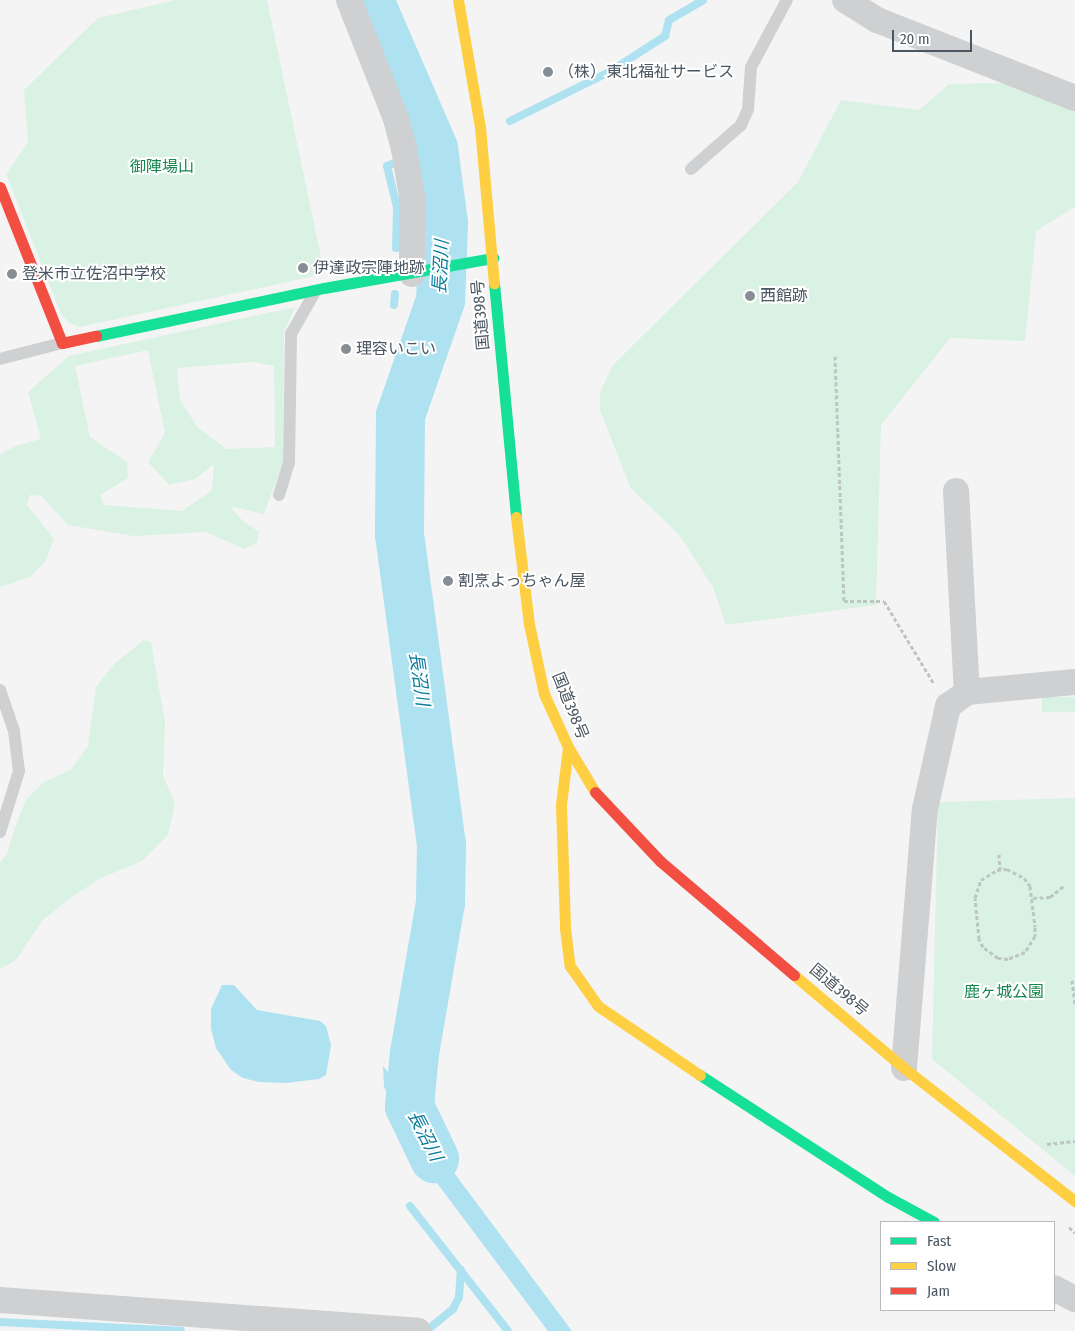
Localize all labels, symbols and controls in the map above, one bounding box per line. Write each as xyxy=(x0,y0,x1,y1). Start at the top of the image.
scale bar xyxy=(895,20,975,52)
text: 20 m xyxy=(900,30,930,48)
place label: （株）東北福祉サービス xyxy=(558,62,734,82)
marker: （株）東北福祉サービス xyxy=(542,66,554,78)
park label: 御陣場山 xyxy=(130,157,194,177)
water label: 長沼川 xyxy=(429,239,453,295)
place label: 伊達政宗陣地跡 xyxy=(313,258,425,278)
marker: 伊達政宗陣地跡 xyxy=(297,262,309,274)
place label: 登米市立佐沼中学校 xyxy=(22,264,166,284)
marker: 登米市立佐沼中学校 xyxy=(6,268,18,280)
street label: 国道398号 xyxy=(468,279,494,351)
place label: 西館跡 xyxy=(760,286,808,306)
marker: 西館跡 xyxy=(744,290,756,302)
place label: 理容いこい xyxy=(356,339,436,359)
marker: 理容いこい xyxy=(340,343,352,355)
place label: 割烹よっちゃん屋 xyxy=(458,571,586,591)
marker: 割烹よっちゃん屋 xyxy=(442,575,454,587)
water label: 長沼川 xyxy=(405,651,433,707)
street label: 国道398号 xyxy=(548,670,592,742)
street label: 国道398号 xyxy=(806,960,872,1020)
park label: 鹿ヶ城公園 xyxy=(964,982,1044,1002)
water label: 長沼川 xyxy=(403,1107,447,1165)
legend xyxy=(880,1221,1055,1311)
text: Fast xyxy=(927,1232,951,1250)
text: Slow xyxy=(927,1257,956,1275)
text: Jam xyxy=(927,1282,950,1300)

